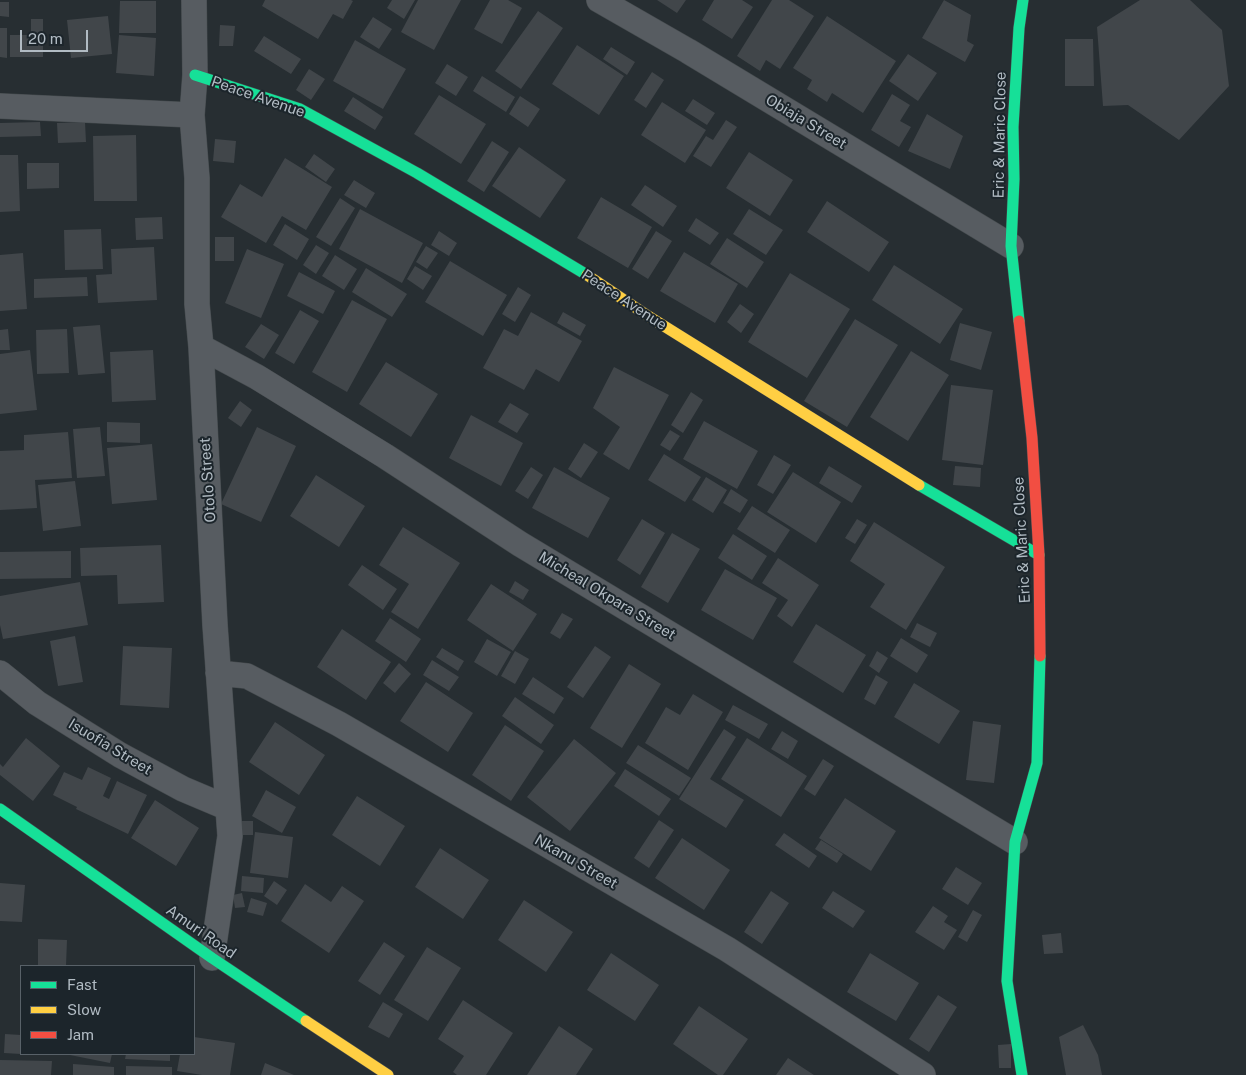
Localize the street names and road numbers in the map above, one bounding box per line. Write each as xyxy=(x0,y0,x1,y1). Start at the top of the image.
street label: Eric & Maric Close xyxy=(990,72,1010,198)
street label: Peace Avenue xyxy=(209,73,307,121)
street label: Obiaja Street xyxy=(762,91,850,153)
street label: Peace Avenue xyxy=(578,266,670,334)
street label: Otolo Street xyxy=(196,437,220,523)
street label: Eric & Maric Close xyxy=(1010,476,1034,604)
street label: Micheal Okpara Street xyxy=(535,548,679,644)
street label: Isuofia Street xyxy=(65,715,155,779)
street label: Nkanu Street xyxy=(531,831,621,893)
street label: Amuri Road xyxy=(163,901,239,963)

